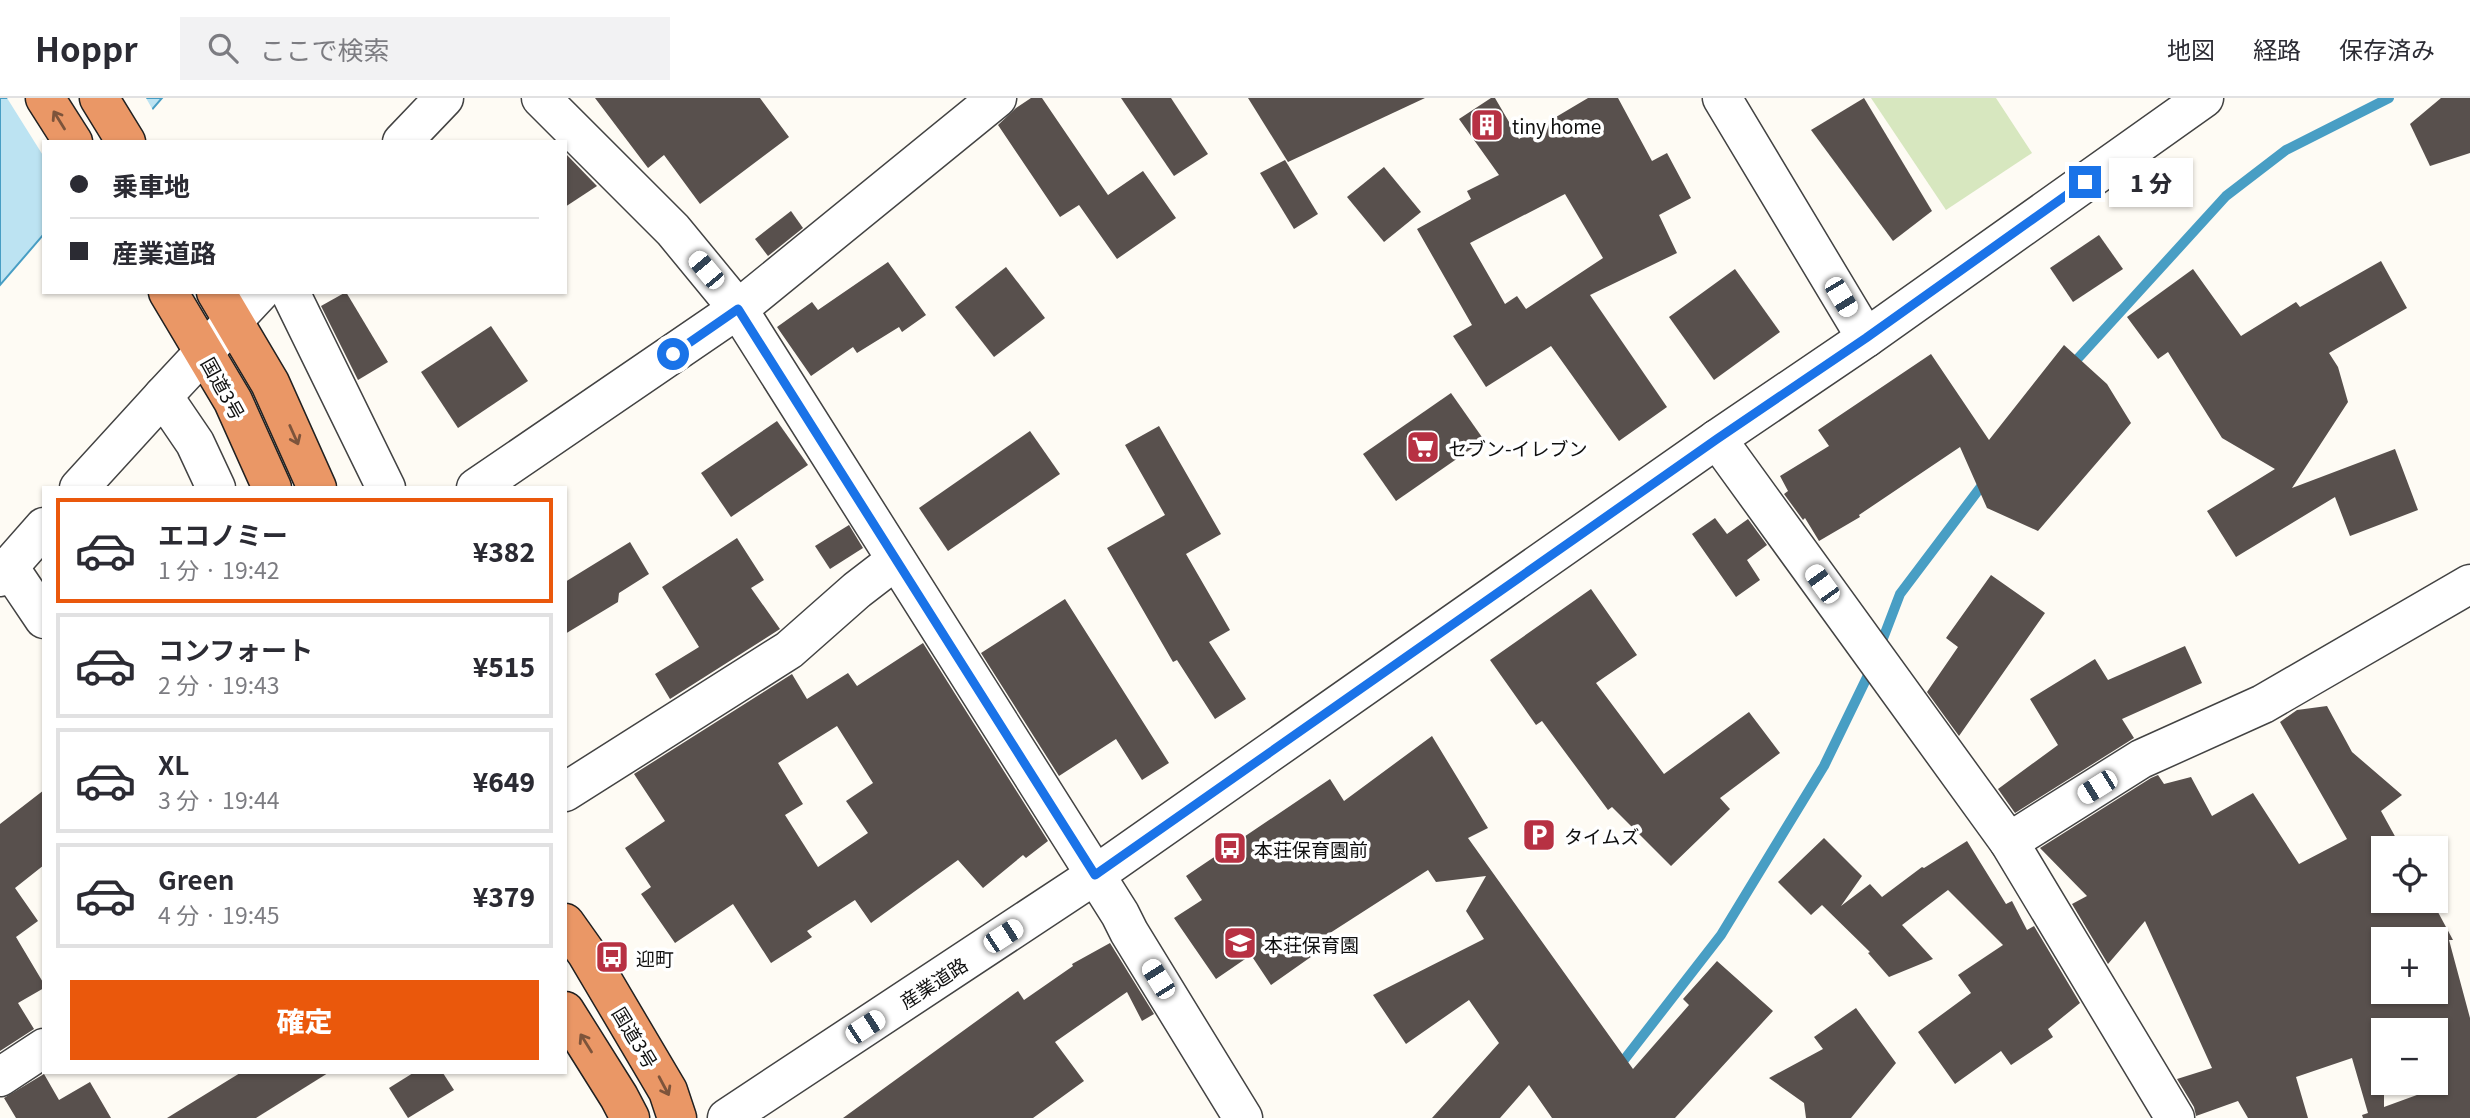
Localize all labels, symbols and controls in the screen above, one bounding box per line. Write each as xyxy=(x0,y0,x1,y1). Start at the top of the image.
search box xyxy=(180,17,670,80)
text: Hoppr xyxy=(35,24,138,72)
icon: search xyxy=(204,29,242,67)
text: ここで検索 xyxy=(260,30,390,67)
text: 地図 xyxy=(2167,31,2215,66)
text: 経路 xyxy=(2253,31,2301,66)
text: 保存済み xyxy=(2339,31,2435,66)
building icon: tiny home xyxy=(1468,106,1506,144)
one-way arrow xyxy=(52,111,66,130)
place label: tiny home xyxy=(1512,112,1601,139)
callout: 1 分 xyxy=(2110,158,2194,206)
text: 1 分 xyxy=(2130,165,2172,199)
text: 乗車地 xyxy=(112,166,190,203)
route end xyxy=(2069,166,2101,198)
text: 産業道路 xyxy=(112,233,216,270)
car xyxy=(685,247,728,293)
car xyxy=(1822,274,1861,320)
route start xyxy=(657,338,689,370)
street label: 国道3号 xyxy=(196,352,252,424)
one-way arrow xyxy=(288,424,301,446)
supermarket icon: セブン-イレブン xyxy=(1404,428,1442,466)
place label: セブン-イレブン xyxy=(1448,434,1588,461)
text: エコノミー xyxy=(158,515,288,552)
icon: car xyxy=(74,519,137,582)
text: ¥382 xyxy=(473,532,535,569)
text: 1 分 · 19:42 xyxy=(158,552,280,586)
car xyxy=(1802,561,1843,607)
text: コンフォート xyxy=(158,630,313,667)
icon: car xyxy=(74,634,137,697)
text: ¥515 xyxy=(473,647,535,684)
text: 2 分 · 19:43 xyxy=(158,667,280,701)
text: XL xyxy=(158,745,189,782)
icon: car xyxy=(74,749,137,812)
text: ¥649 xyxy=(473,762,535,799)
car xyxy=(2074,767,2121,807)
text: 3 分 · 19:44 xyxy=(158,782,280,816)
parking icon: タイムズ xyxy=(1520,816,1558,854)
place label: タイムズ xyxy=(1564,822,1640,849)
bus stop icon: 本荘保育園前 xyxy=(1211,829,1249,867)
place label: 本荘保育園前 xyxy=(1254,835,1368,862)
map controls xyxy=(2371,836,2448,1095)
button: locate xyxy=(2371,836,2448,913)
text: Green xyxy=(158,860,234,897)
icon: car xyxy=(74,864,137,927)
text: ¥379 xyxy=(473,877,535,914)
text: 4 分 · 19:45 xyxy=(158,897,280,931)
car xyxy=(980,916,1027,956)
school or university icon: 本荘保育園 xyxy=(1221,924,1259,962)
button: + xyxy=(2371,927,2448,1004)
place label: 本荘保育園 xyxy=(1264,930,1359,957)
bus stop icon: 迎町 xyxy=(593,938,631,976)
place label: 迎町 xyxy=(636,944,674,971)
street label: 産業道路 xyxy=(894,950,972,1014)
car xyxy=(1138,956,1179,1002)
button: 確定 xyxy=(70,980,539,1060)
street label: 国道3号 xyxy=(607,1001,665,1073)
car xyxy=(842,1007,889,1047)
button: − xyxy=(2371,1018,2448,1095)
one-way arrow xyxy=(578,1033,592,1053)
one-way arrow xyxy=(658,1075,672,1096)

